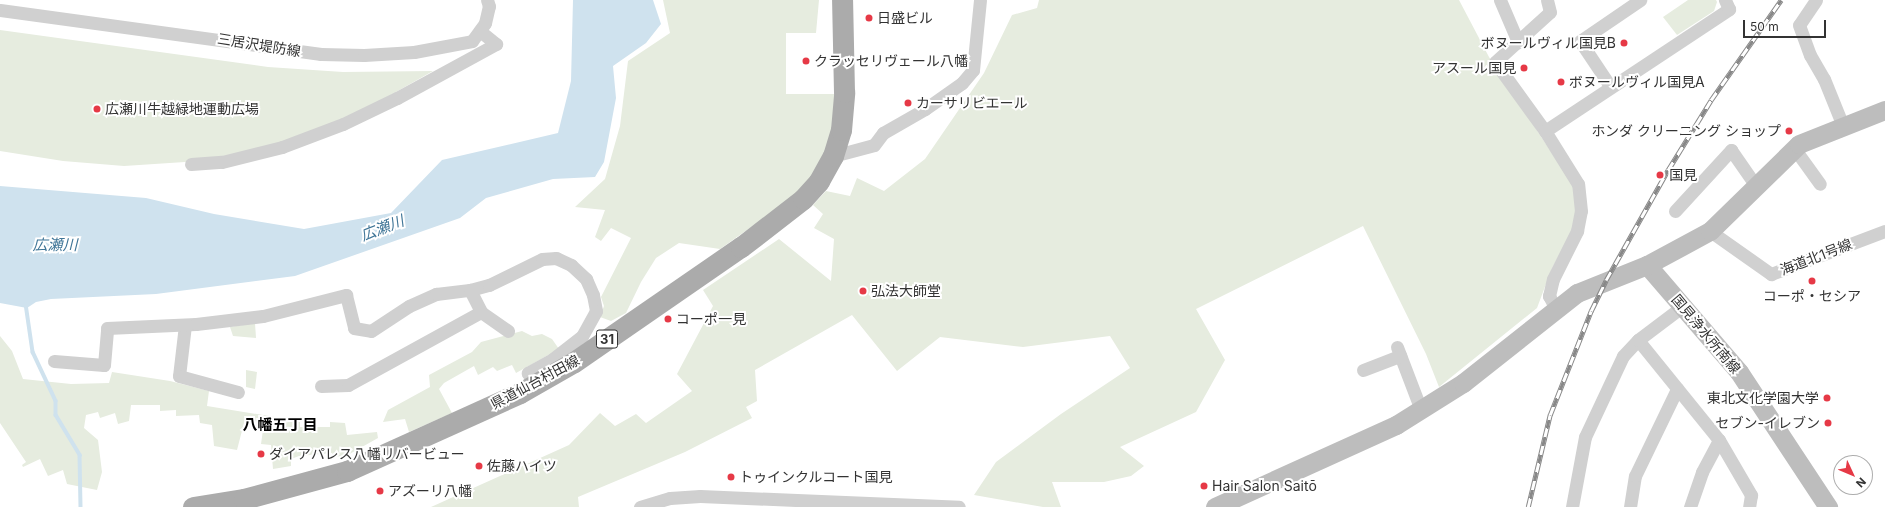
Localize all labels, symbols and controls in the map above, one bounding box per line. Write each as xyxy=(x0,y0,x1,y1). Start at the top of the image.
place label: 日盛ビル xyxy=(877,10,933,26)
scale bar xyxy=(1745,12,1828,38)
marker: 日盛ビル xyxy=(864,13,874,23)
text: 50 m xyxy=(1750,19,1779,34)
street label: 三居沢堤防線 xyxy=(216,30,302,60)
place label: ボヌールヴィル国見B xyxy=(1481,35,1616,51)
marker: ボヌールヴィル国見B xyxy=(1619,38,1629,48)
place label: クラッセリヴェール八幡 xyxy=(814,53,968,69)
marker: クラッセリヴェール八幡 xyxy=(801,56,811,66)
place label: アスール国見 xyxy=(1432,60,1516,76)
marker: アスール国見 xyxy=(1519,63,1529,73)
place label: ボヌールヴィル国見A xyxy=(1569,74,1705,90)
marker: ボヌールヴィル国見A xyxy=(1556,77,1566,87)
place label: カーサリビエール xyxy=(916,95,1028,111)
marker: カーサリビエール xyxy=(903,98,913,108)
place label: 広瀬川牛越緑地運動広場 xyxy=(105,101,259,117)
marker: 広瀬川牛越緑地運動広場 xyxy=(92,104,102,114)
place label: ホンダ クリーニング ショップ xyxy=(1591,123,1781,139)
marker: ホンダ クリーニング ショップ xyxy=(1784,126,1794,136)
place label: 国見 xyxy=(1669,167,1697,183)
marker: 国見 xyxy=(1654,169,1666,181)
water label: 広瀬川 xyxy=(358,212,406,244)
water label: 広瀬川 xyxy=(33,236,77,254)
street label: 海道北1号線 xyxy=(1778,236,1854,278)
marker: コーポ・セシア xyxy=(1807,276,1817,286)
place label: 弘法大師堂 xyxy=(871,283,941,299)
marker: 弘法大師堂 xyxy=(858,286,868,296)
place label: コーポ・セシア xyxy=(1763,288,1861,304)
street label: 国見浄水所南線 xyxy=(1668,291,1744,377)
place label: コーポ一見 xyxy=(676,311,746,327)
marker: コーポ一見 xyxy=(663,314,673,324)
road number: 31 xyxy=(596,328,618,350)
street label: 県道仙台村田線 xyxy=(488,352,582,412)
place label: 東北文化学園大学 xyxy=(1707,390,1819,406)
marker: 東北文化学園大学 xyxy=(1822,393,1832,403)
place label: セブン-イレブン xyxy=(1716,415,1820,431)
district label: 八幡五丁目 xyxy=(243,416,317,434)
marker: セブン-イレブン xyxy=(1823,418,1833,428)
place label: ダイアパレス八幡リバービュー xyxy=(269,446,465,462)
marker: ダイアパレス八幡リバービュー xyxy=(256,449,266,459)
north arrow xyxy=(1833,455,1873,495)
place label: 佐藤ハイツ xyxy=(487,458,557,474)
marker: 佐藤ハイツ xyxy=(474,461,484,471)
place label: トゥインクルコート国見 xyxy=(739,469,893,485)
marker: トゥインクルコート国見 xyxy=(726,472,736,482)
text: N xyxy=(1853,475,1869,491)
place label: Hair Salon Saitō xyxy=(1212,478,1317,494)
marker: Hair Salon Saitō xyxy=(1199,481,1209,491)
place label: アズーリ八幡 xyxy=(388,483,472,499)
marker: アズーリ八幡 xyxy=(375,486,385,496)

